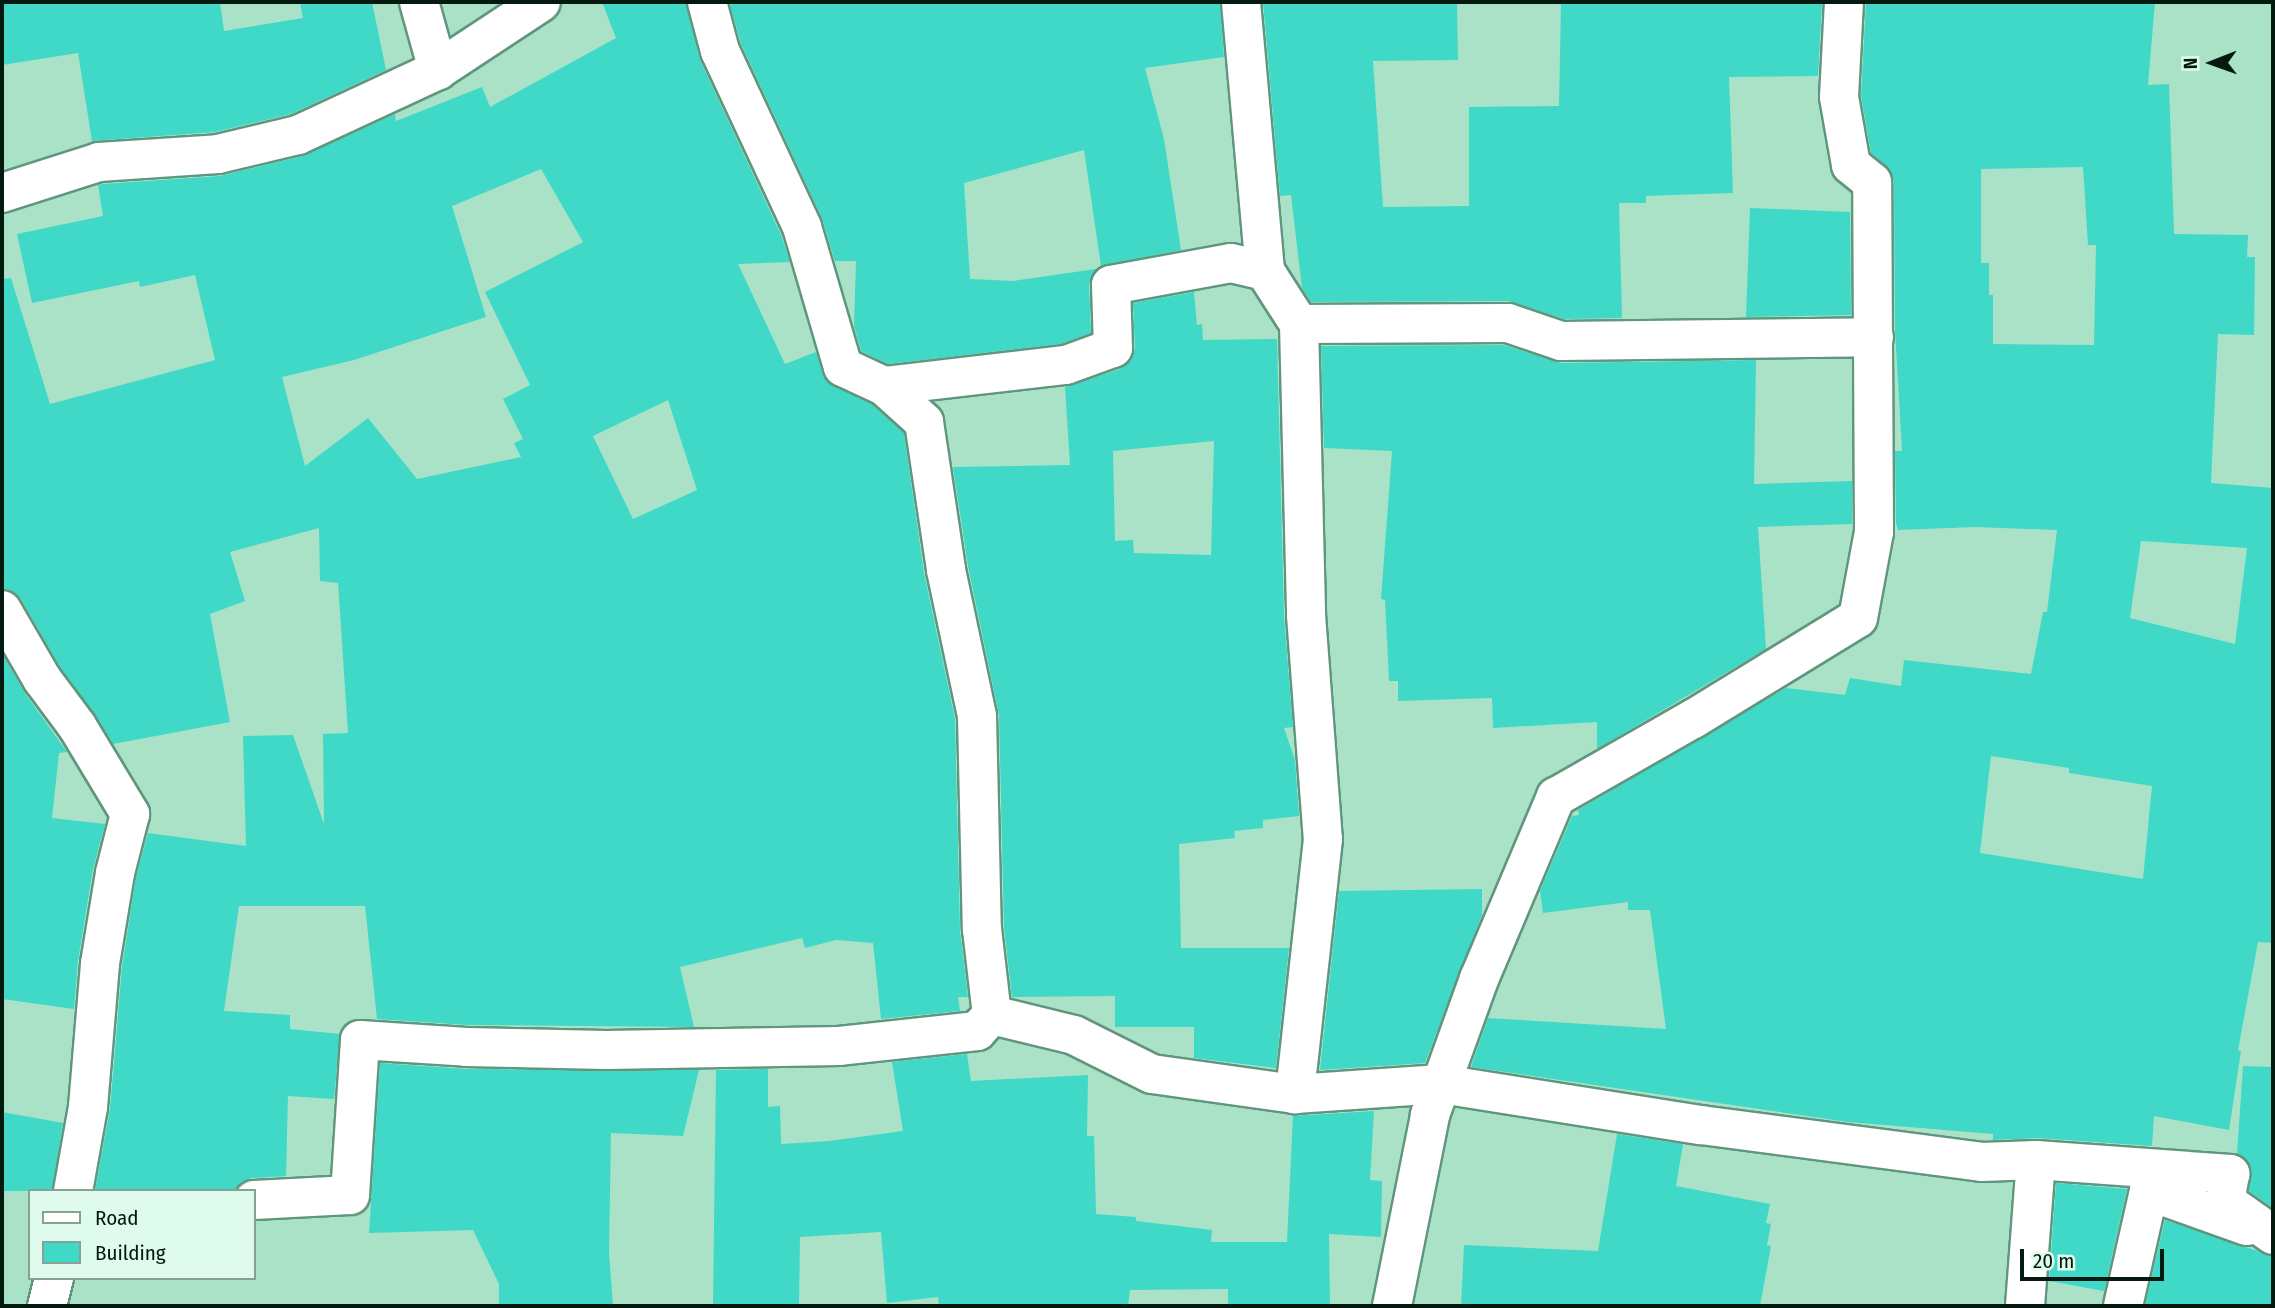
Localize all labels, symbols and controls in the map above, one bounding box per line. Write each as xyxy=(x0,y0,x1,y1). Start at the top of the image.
north arrow xyxy=(2177,28,2247,98)
text: N xyxy=(2179,57,2202,69)
legend xyxy=(28,1189,256,1280)
text: Road xyxy=(95,1205,139,1231)
scale bar xyxy=(2023,1234,2166,1278)
text: Building xyxy=(95,1240,166,1266)
text: 20 m xyxy=(2033,1248,2074,1274)

